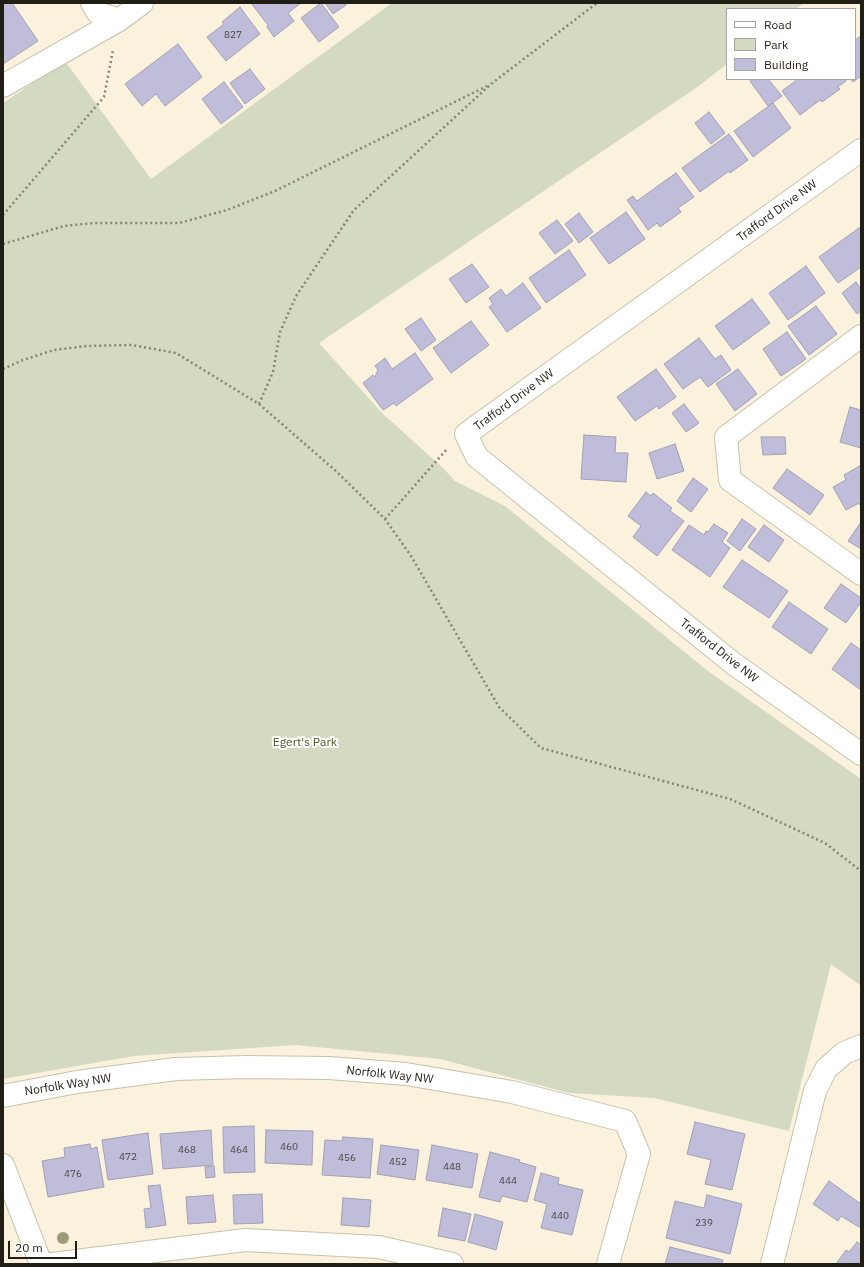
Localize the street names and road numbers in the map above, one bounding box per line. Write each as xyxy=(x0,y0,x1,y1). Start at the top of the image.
street label: Trafford Drive NW xyxy=(734,177,820,245)
street label: Trafford Drive NW xyxy=(471,366,557,434)
street label: Trafford Drive NW xyxy=(677,616,761,686)
street label: Norfolk Way NW xyxy=(346,1063,434,1087)
street label: Norfolk Way NW xyxy=(24,1071,112,1099)

